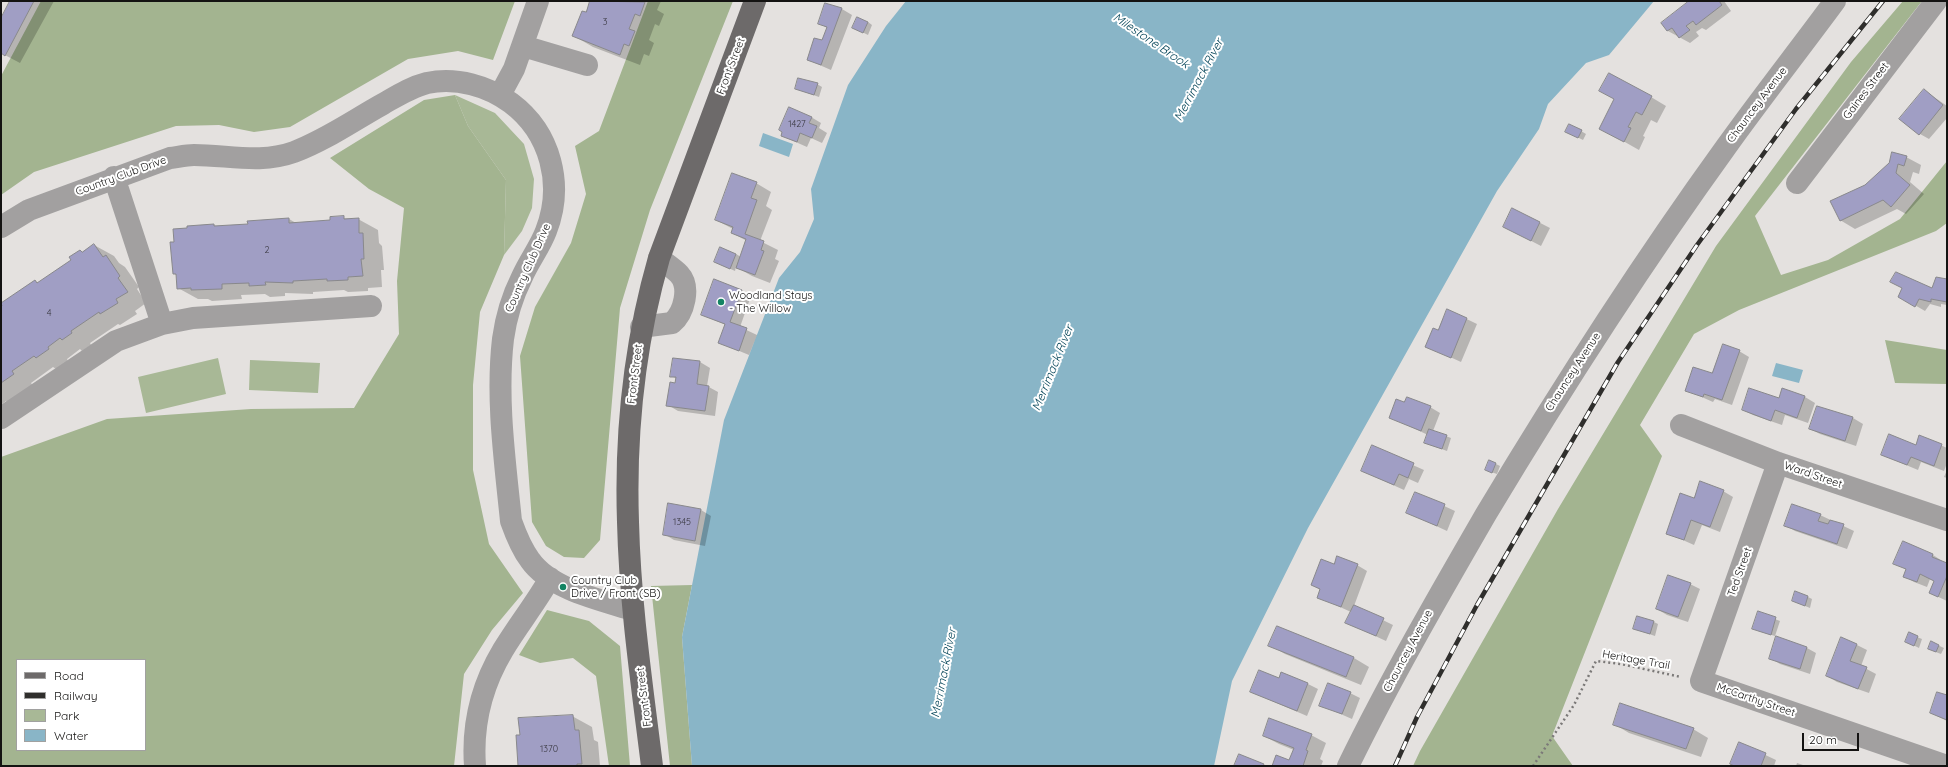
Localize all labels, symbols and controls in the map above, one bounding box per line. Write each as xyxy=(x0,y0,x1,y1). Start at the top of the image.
water label: Milestone Brook xyxy=(1110,10,1192,72)
house number: 3 xyxy=(603,17,607,27)
street label: Front Street xyxy=(714,36,748,96)
water label: Merrimack River xyxy=(1171,36,1227,124)
street label: Gaines Street xyxy=(1840,60,1892,122)
street label: Chauncey Avenue xyxy=(1724,65,1790,145)
house number: 1427 xyxy=(788,119,806,129)
street label: Country Club Drive xyxy=(74,153,168,199)
street label: Country Club Drive xyxy=(503,222,553,314)
house number: 2 xyxy=(265,245,269,255)
place label: Woodland Stays - The Willow xyxy=(729,289,813,315)
marker: Woodland Stays - The Willow xyxy=(716,297,726,307)
house number: 4 xyxy=(47,308,51,318)
water label: Merrimack River xyxy=(1029,323,1077,413)
street label: Chauncey Avenue xyxy=(1543,330,1603,414)
street label: Front Street xyxy=(625,343,645,405)
street label: Ward Street xyxy=(1782,459,1844,491)
house number: 1345 xyxy=(673,517,691,527)
street label: Ted Street xyxy=(1725,546,1755,598)
place label: Country Club Drive / Front (SB) xyxy=(571,574,661,600)
marker: Country Club Drive / Front (SB) xyxy=(558,582,568,592)
street label: Chauncey Avenue xyxy=(1381,608,1435,694)
water label: Merrimack River xyxy=(928,627,960,719)
street label: Heritage Trail xyxy=(1601,648,1671,672)
legend xyxy=(16,659,146,751)
street label: Front Street xyxy=(634,666,654,728)
text: Road xyxy=(54,668,84,683)
street label: McCarthy Street xyxy=(1715,680,1797,720)
text: Railway xyxy=(54,688,98,703)
text: Park xyxy=(54,708,79,723)
scale bar xyxy=(1804,725,1861,751)
text: Water xyxy=(54,728,88,743)
text: 20 m xyxy=(1809,732,1837,747)
house number: 1370 xyxy=(540,744,558,754)

